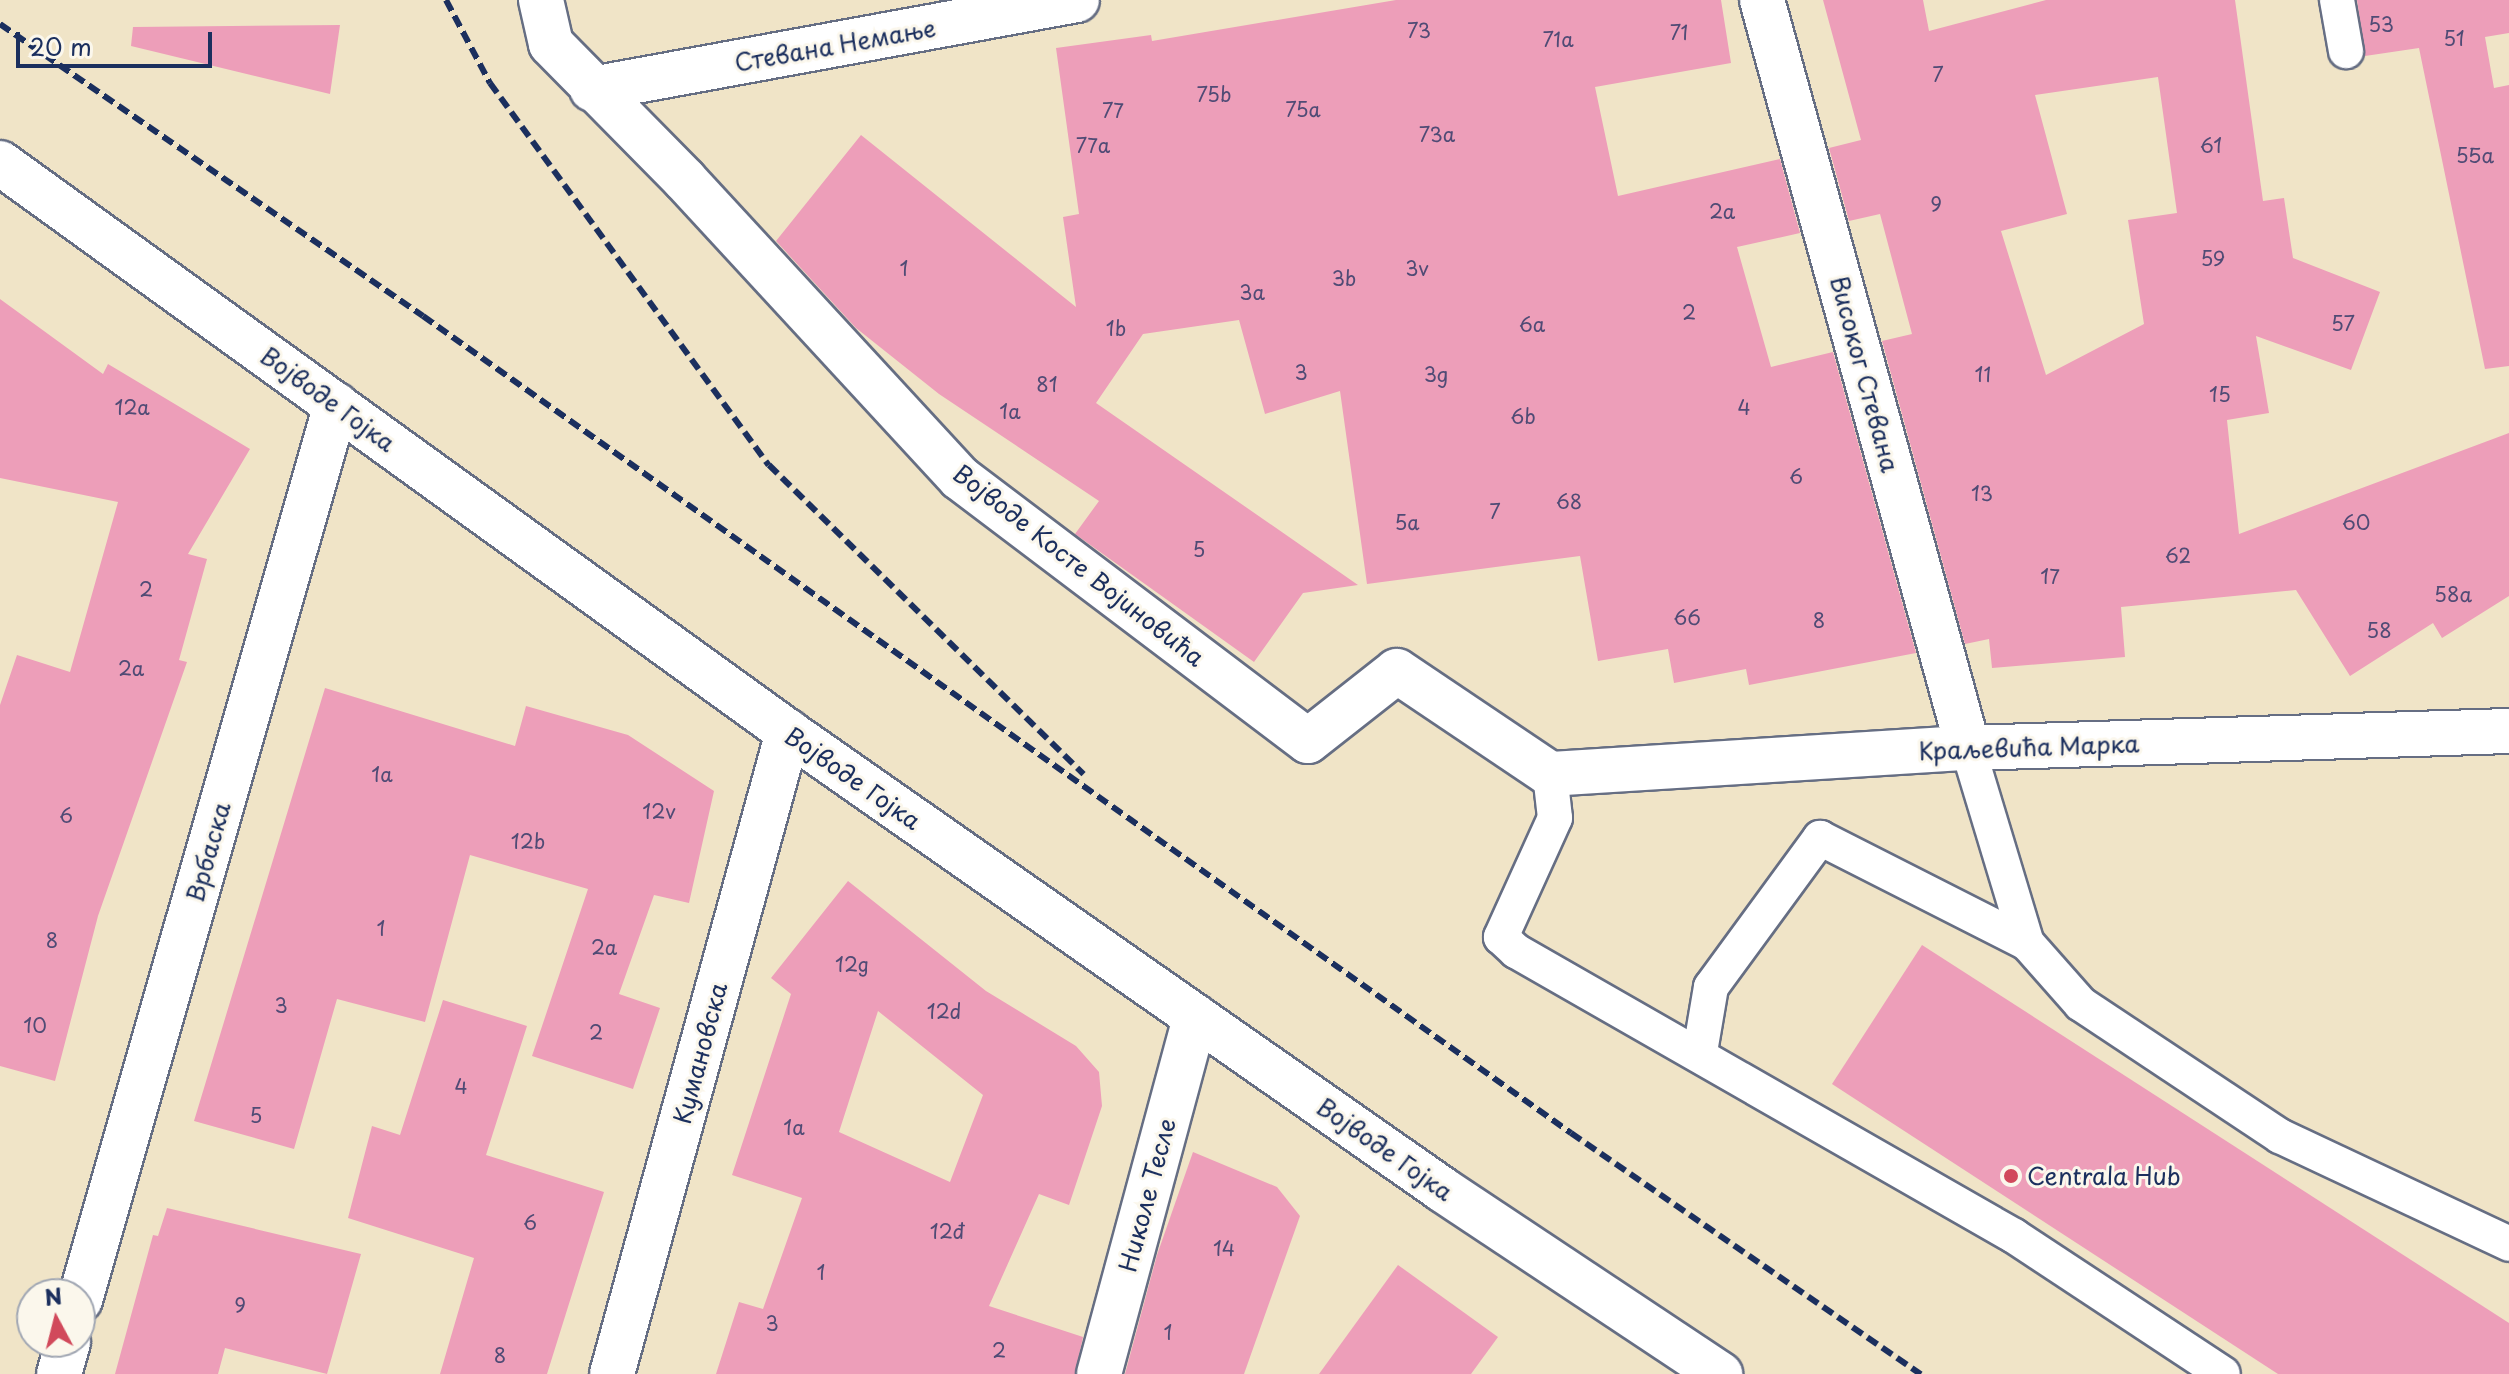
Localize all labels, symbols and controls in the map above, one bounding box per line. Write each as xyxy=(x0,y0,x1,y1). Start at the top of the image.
house number: 53 xyxy=(2368,12,2394,36)
street label: Стевана Немање xyxy=(731,13,939,77)
scale bar xyxy=(20,16,216,66)
house number: 73 xyxy=(1407,18,1431,42)
house number: 71 xyxy=(1670,20,1688,44)
house number: 51 xyxy=(2443,26,2465,50)
house number: 71a xyxy=(1542,27,1574,51)
text: 20 m xyxy=(30,28,92,64)
house number: 7 xyxy=(1932,62,1944,86)
house number: 75b xyxy=(1197,82,1231,106)
house number: 75a xyxy=(1285,97,1321,121)
house number: 77 xyxy=(1102,98,1124,122)
house number: 73a xyxy=(1419,122,1455,146)
house number: 77a xyxy=(1076,133,1110,157)
house number: 61 xyxy=(2200,133,2222,157)
house number: 55a xyxy=(2456,143,2494,167)
house number: 9 xyxy=(1930,192,1942,216)
house number: 2a xyxy=(1709,199,1735,223)
house number: 59 xyxy=(2201,246,2225,270)
house number: 1 xyxy=(900,256,908,280)
house number: 3v xyxy=(1405,256,1429,280)
house number: 3b xyxy=(1332,266,1356,290)
street label: Високог Стевана xyxy=(1825,273,1905,475)
house number: 3a xyxy=(1239,280,1265,304)
house number: 2 xyxy=(1682,300,1696,324)
house number: 57 xyxy=(2331,311,2355,335)
house number: 6a xyxy=(1519,312,1545,336)
house number: 1b xyxy=(1106,316,1126,340)
street label: Војводе Гојка xyxy=(255,341,401,457)
house number: 3 xyxy=(1294,360,1308,384)
house number: 3g xyxy=(1424,362,1448,386)
house number: 11 xyxy=(1975,362,1991,386)
house number: 81 xyxy=(1036,372,1058,396)
house number: 15 xyxy=(2209,382,2231,406)
house number: 12a xyxy=(114,395,150,419)
house number: 4 xyxy=(1737,395,1751,419)
house number: 1a xyxy=(999,399,1021,423)
house number: 6b xyxy=(1510,404,1536,428)
street label: Војводе Косте Војиновића xyxy=(948,458,1210,672)
house number: 6 xyxy=(1789,464,1803,488)
house number: 13 xyxy=(1971,481,1993,505)
house number: 68 xyxy=(1556,489,1582,513)
house number: 7 xyxy=(1489,499,1501,523)
house number: 5a xyxy=(1394,510,1420,534)
house number: 60 xyxy=(2342,510,2370,534)
house number: 5 xyxy=(1193,537,1205,561)
house number: 62 xyxy=(2165,543,2191,567)
house number: 17 xyxy=(2040,564,2060,588)
house number: 2 xyxy=(139,577,153,601)
house number: 58a xyxy=(2434,582,2472,606)
house number: 66 xyxy=(1673,605,1701,629)
house number: 8 xyxy=(1813,608,1825,632)
house number: 58 xyxy=(2366,618,2392,642)
house number: 2a xyxy=(118,656,144,680)
street label: Војводе Гојка xyxy=(780,721,926,835)
street label: Краљевића Марка xyxy=(1918,729,2140,765)
house number: 1a xyxy=(371,762,393,786)
street label: Врбаска xyxy=(180,799,236,905)
house number: 12v xyxy=(642,799,676,823)
house number: 6 xyxy=(59,803,73,827)
house number: 12b xyxy=(511,829,545,853)
house number: 1 xyxy=(377,916,385,940)
house number: 8 xyxy=(46,928,58,952)
house number: 2a xyxy=(591,935,617,959)
house number: 12g xyxy=(835,952,869,976)
street label: Кумановска xyxy=(667,979,733,1127)
house number: 3 xyxy=(274,993,288,1017)
house number: 12d xyxy=(927,999,961,1023)
house number: 10 xyxy=(23,1013,47,1037)
house number: 2 xyxy=(589,1020,603,1044)
house number: 4 xyxy=(454,1074,468,1098)
street label: Војводе Гојка xyxy=(1312,1092,1458,1206)
house number: 5 xyxy=(250,1103,262,1127)
house number: 1a xyxy=(783,1115,805,1139)
street label: Николе Тесле xyxy=(1113,1115,1181,1275)
place label: Centrala Hub xyxy=(2027,1162,2183,1190)
marker: Centrala Hub xyxy=(2002,1167,2020,1185)
house number: 6 xyxy=(523,1210,537,1234)
house number: 12đ xyxy=(930,1219,964,1243)
house number: 14 xyxy=(1213,1236,1235,1260)
house number: 1 xyxy=(817,1260,825,1284)
north arrow xyxy=(16,1278,96,1358)
text: N xyxy=(43,1278,64,1313)
house number: 9 xyxy=(234,1293,246,1317)
house number: 3 xyxy=(765,1311,779,1335)
house number: 1 xyxy=(1164,1320,1172,1344)
house number: 2 xyxy=(992,1338,1006,1362)
house number: 8 xyxy=(494,1343,506,1367)

